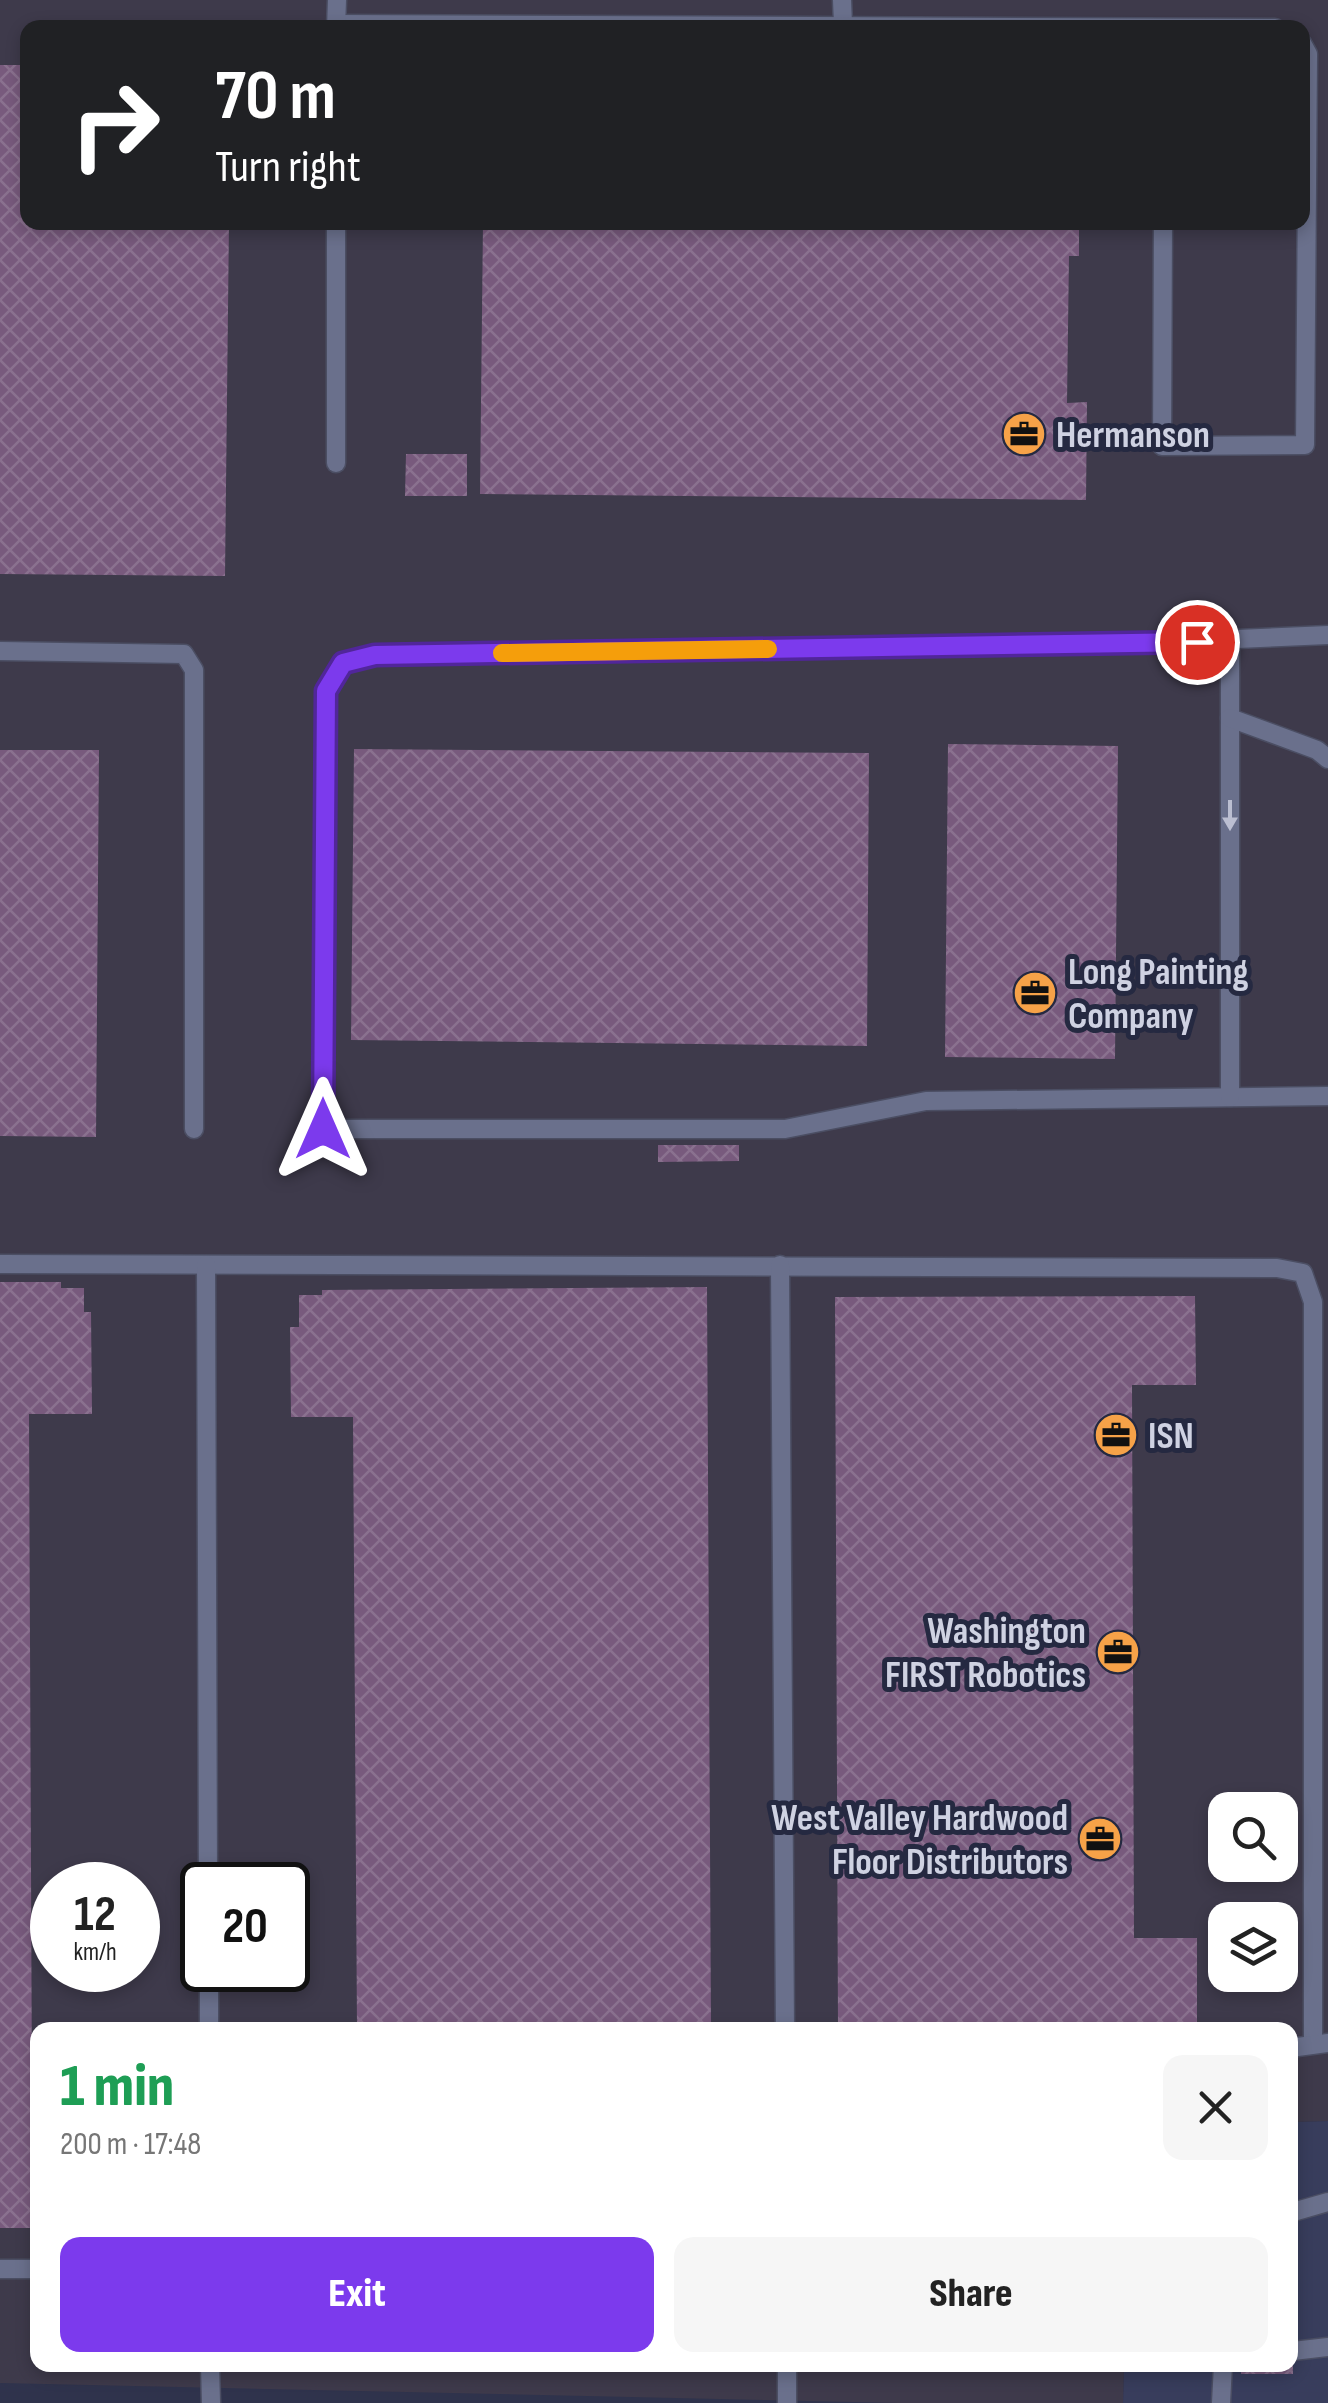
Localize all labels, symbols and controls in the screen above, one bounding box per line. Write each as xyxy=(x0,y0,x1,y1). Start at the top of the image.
text: 70 m xyxy=(215,55,336,139)
icon: right xyxy=(50,60,180,190)
text: Turn right xyxy=(215,140,361,195)
office icon: Hermanson xyxy=(1001,411,1047,457)
place label: Hermanson xyxy=(1056,413,1210,458)
pin xyxy=(1155,600,1240,685)
icon: arrive xyxy=(1170,615,1225,670)
one-way arrow xyxy=(1222,800,1238,832)
place label: Long Painting Company xyxy=(1068,950,1248,1039)
office icon: Long Painting Company xyxy=(1012,970,1058,1016)
position arrow xyxy=(271,1077,375,1181)
office icon: ISN xyxy=(1093,1412,1139,1458)
place label: ISN xyxy=(1148,1414,1194,1459)
place label: Washington FIRST Robotics xyxy=(885,1609,1086,1698)
office icon: Washington FIRST Robotics xyxy=(1095,1629,1141,1675)
map controls xyxy=(1208,1792,1298,1992)
button: search xyxy=(1208,1792,1298,1882)
place label: West Valley Hardwood Floor Distributors xyxy=(771,1796,1068,1885)
office icon: West Valley Hardwood Floor Distributors xyxy=(1077,1816,1123,1862)
speed limit sign: 20 xyxy=(180,1862,310,1992)
text: 12 xyxy=(74,1885,116,1945)
button: layers xyxy=(1208,1902,1298,1992)
text: km/h xyxy=(73,1937,117,1968)
text: 1 min xyxy=(60,2051,174,2123)
button: close xyxy=(1163,2055,1268,2160)
text: 200 m · 17:48 xyxy=(60,2125,201,2164)
button: Exit xyxy=(60,2237,654,2352)
button: Share xyxy=(674,2237,1268,2352)

